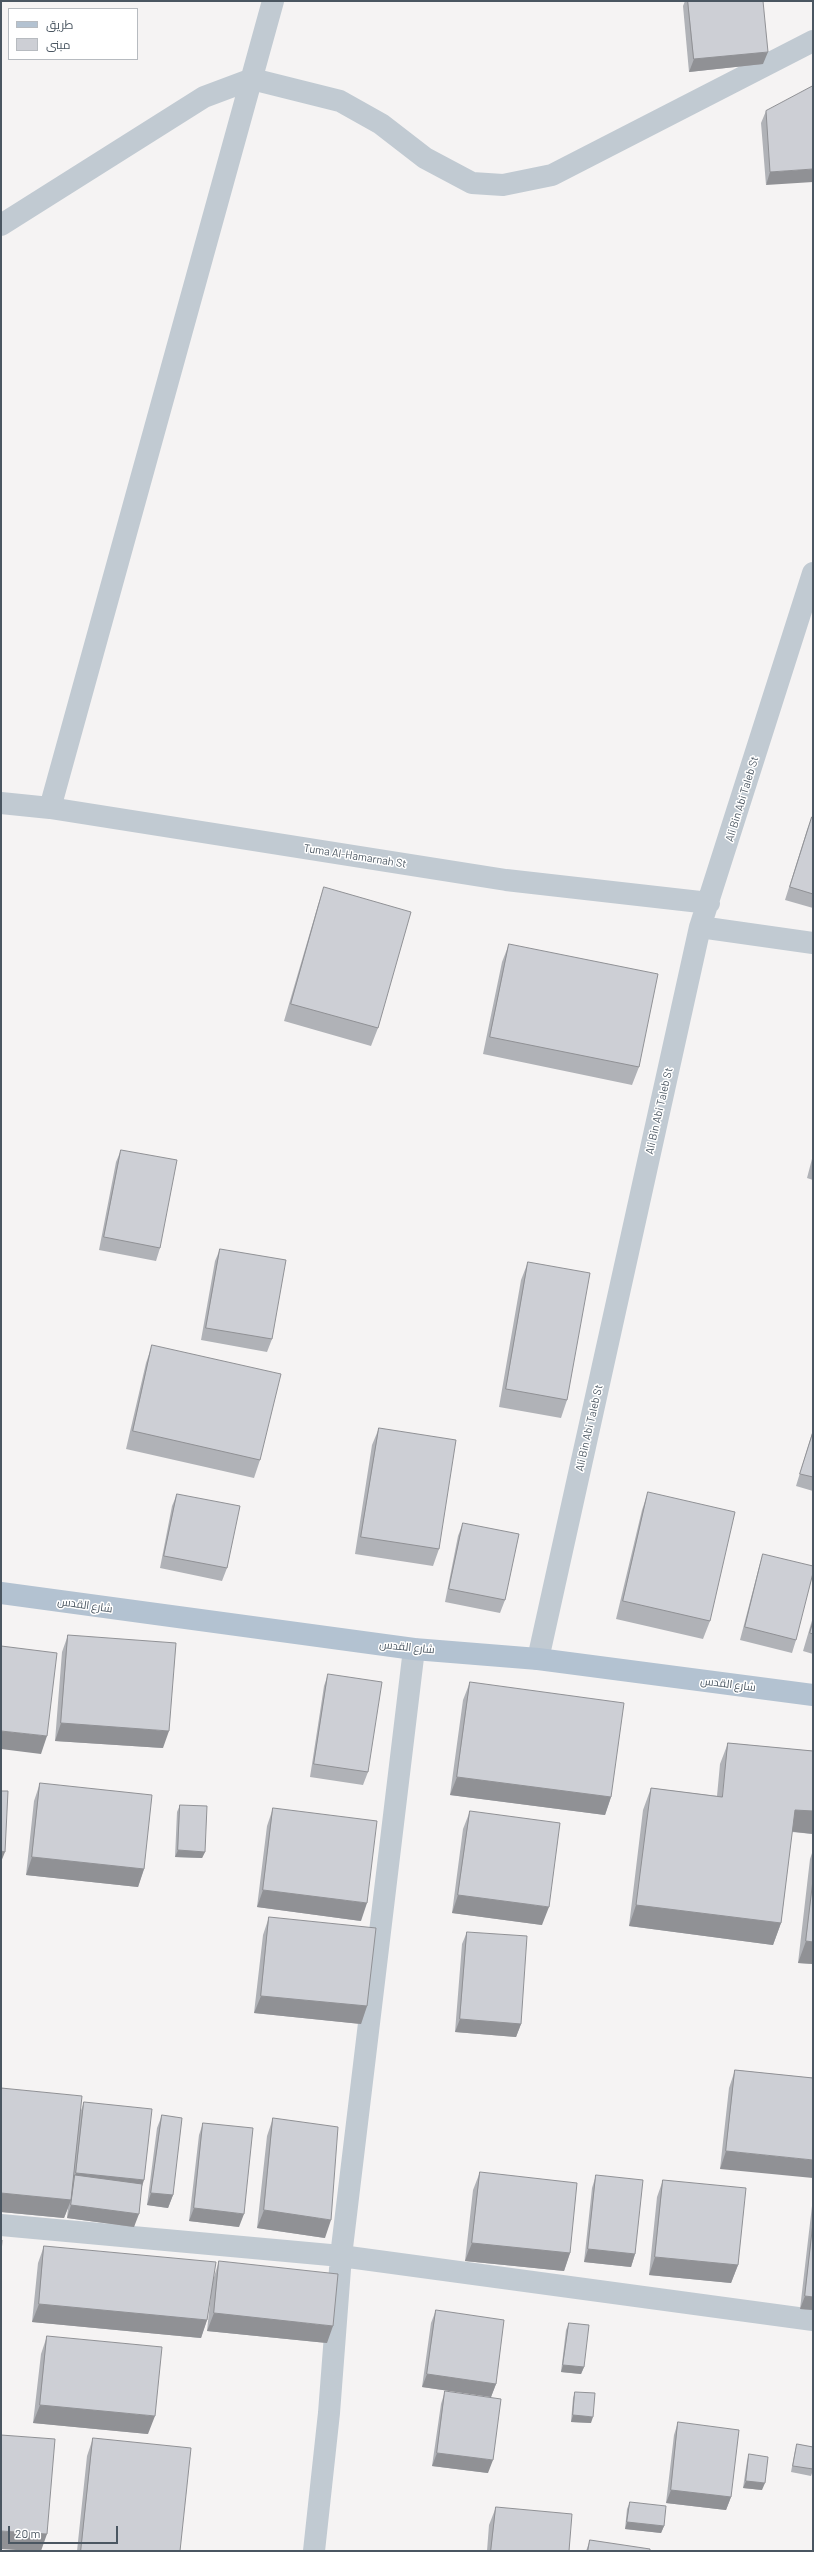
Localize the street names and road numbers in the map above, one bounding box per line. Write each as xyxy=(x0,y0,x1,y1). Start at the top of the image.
street label: Ali Bin Abi Taleb St xyxy=(723,755,761,843)
street label: Tuma Al-Hamarnah St xyxy=(303,841,407,871)
street label: Ali Bin Abi Taleb St xyxy=(643,1066,675,1156)
street label: Ali Bin Abi Taleb St xyxy=(573,1383,605,1473)
street label: شارع القدس xyxy=(56,1595,114,1615)
street label: شارع القدس xyxy=(379,1638,435,1656)
street label: شارع القدس xyxy=(700,1674,756,1694)

